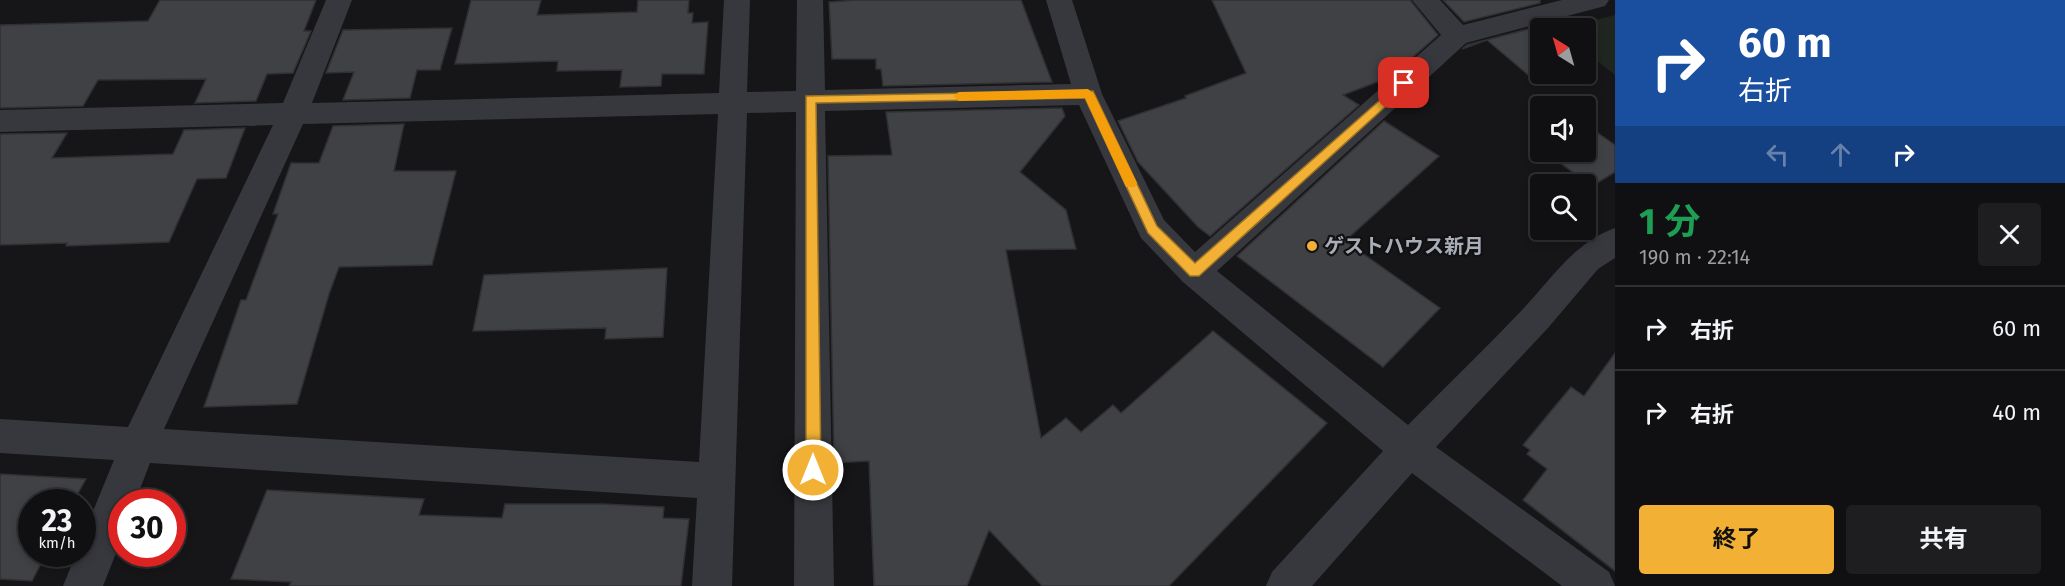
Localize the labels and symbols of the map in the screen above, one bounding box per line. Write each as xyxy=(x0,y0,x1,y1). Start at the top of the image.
north arrow xyxy=(1530,18,1596,84)
pin xyxy=(1378,57,1429,108)
place label: ゲストハウス新月 xyxy=(1324,234,1484,258)
marker: ゲストハウス新月 xyxy=(1305,239,1319,253)
position arrow xyxy=(781,438,845,502)
speed limit sign: 30 xyxy=(108,489,186,567)

